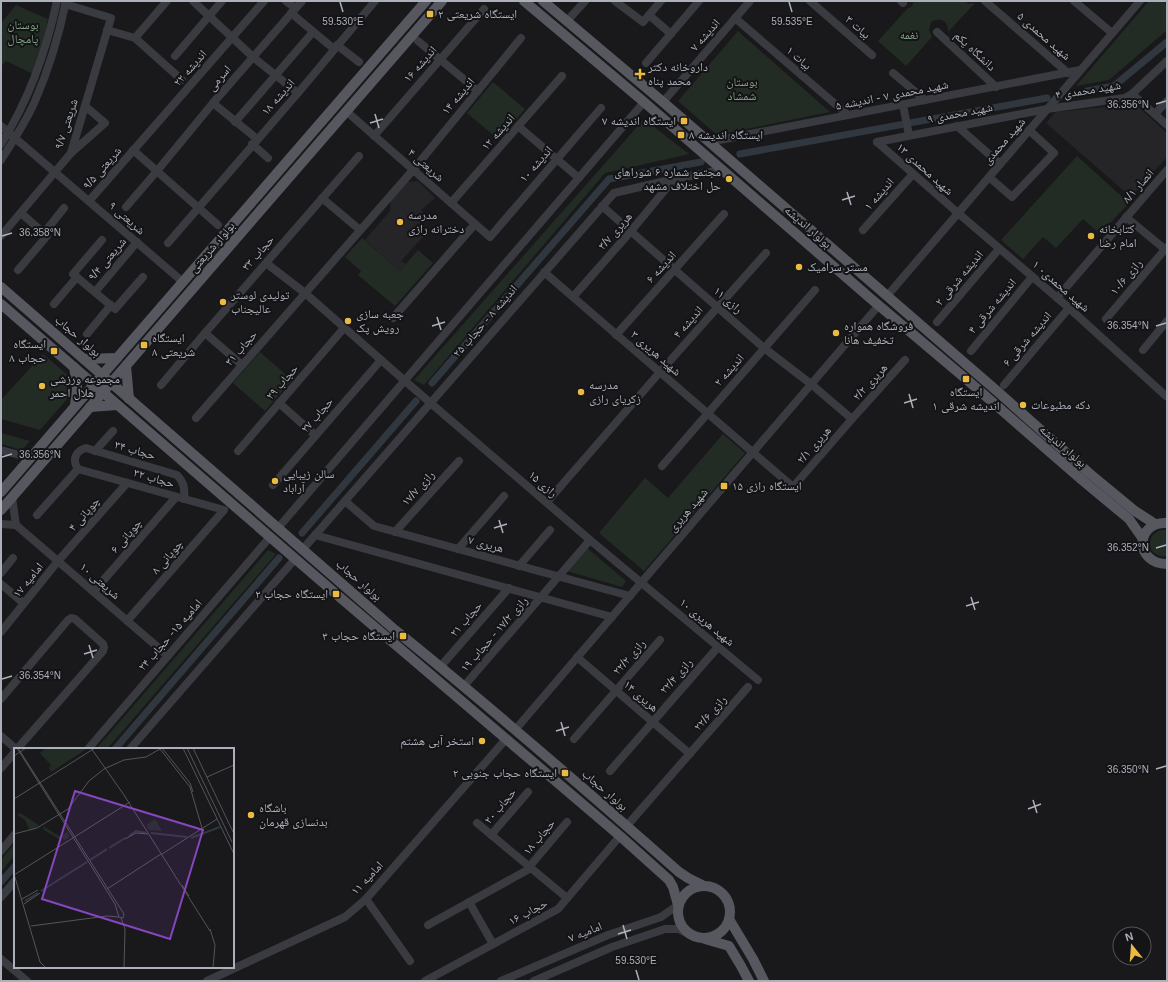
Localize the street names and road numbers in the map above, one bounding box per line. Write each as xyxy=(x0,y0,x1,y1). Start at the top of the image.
street label: شهید محمدی ۵ xyxy=(1014,9,1074,63)
street label: بیات ۳ xyxy=(842,12,873,42)
street label: اندیشه ۷ xyxy=(687,16,723,54)
street label: دانشگاه یکم xyxy=(951,28,999,75)
street label: اندیشه ۱۶ xyxy=(400,43,440,85)
street label: بیات ۱ xyxy=(783,43,814,73)
street label: اندیشه ۲۲ xyxy=(170,47,210,89)
street label: اسرمی xyxy=(204,62,234,94)
street label: اندیشه ۱۴ xyxy=(439,75,478,117)
street label: اندیشه ۱۸ xyxy=(258,76,298,118)
street label: شهید محمدی ۷ - اندیشه ۵ xyxy=(834,77,950,113)
street label: شهید محمدی ۴ xyxy=(1054,78,1122,102)
street label: شریعتی ۹/۷ xyxy=(51,97,81,151)
street label: شهید محمدی ۹ xyxy=(926,100,994,126)
street label: اندیشه ۱۲ xyxy=(478,111,518,153)
street label: شهید محمدی xyxy=(980,115,1028,167)
street label: شهید محمدی ۱۳ xyxy=(894,140,956,198)
street label: اندیشه ۱۰ xyxy=(516,143,556,185)
street label: شریعتی ۹/۵ xyxy=(80,144,125,192)
street label: شریعتی ۴ xyxy=(405,146,447,185)
street label: انصار ۸/۱ xyxy=(1119,166,1157,206)
street label: اندیشه ۱ xyxy=(861,175,897,213)
street label: شریعتی ۹ xyxy=(106,199,148,238)
street label: بولوار اندیشه xyxy=(782,203,834,251)
street label: هریری ۳/۷ xyxy=(595,210,635,253)
street label: بولوار شریعتی xyxy=(186,219,238,275)
street label: حجاب ۳۳ xyxy=(239,232,278,274)
street label: شریعتی ۹/۴ xyxy=(85,235,129,283)
street label: اندیشه ۶ xyxy=(643,248,679,286)
street label: اندیشه شرقی ۲ xyxy=(932,248,986,308)
street label: رازی ۱۰/۶ xyxy=(1107,256,1145,298)
street label: شهید محمدی۰ ۱ xyxy=(1029,257,1093,315)
street label: اندیشه شرقی ۴ xyxy=(965,276,1019,336)
street label: اندیشه ۸ - حجاب ۲۵ xyxy=(450,282,520,360)
street label: رازی ۱۱ xyxy=(711,284,746,317)
street label: اندیشه ۴ xyxy=(670,303,706,341)
street label: اندیشه شرقی ۶ xyxy=(1000,309,1055,369)
street label: بولوار حجاب xyxy=(52,312,104,360)
street label: حجاب ۳۱ xyxy=(222,327,261,369)
street label: شهید هریری ۳ xyxy=(628,327,684,379)
street label: اندیشه ۲ xyxy=(711,351,747,389)
street label: حجاب ۲۹ xyxy=(263,361,302,403)
street label: هریری ۲/۲ xyxy=(850,361,890,403)
street label: حجاب ۲۷ xyxy=(298,394,337,436)
street label: بولوار اندیشه xyxy=(1037,422,1089,470)
street label: هریری ۲/۱ xyxy=(794,424,834,467)
street label: حجاب ۳۴ xyxy=(113,437,157,463)
street label: حجاب ۳۲ xyxy=(132,465,176,491)
street label: رازی ۱۷/۷ xyxy=(399,467,438,508)
street label: رازی ۱۵ xyxy=(526,468,561,501)
street label: شهید هریری xyxy=(665,485,711,535)
street label: چوپانی ۴ xyxy=(65,494,103,534)
street label: چوپانی ۶ xyxy=(107,516,145,556)
street label: هریری ۷ xyxy=(467,533,505,556)
street label: چوپانی ۸ xyxy=(148,537,186,577)
street label: بولوار حجاب xyxy=(333,556,385,604)
street label: امامیه ۱۷ xyxy=(10,560,46,600)
street label: شریعتی ۱۰ xyxy=(77,560,123,602)
street label: رازی ۱۷/۲ - حجاب ۱۹ xyxy=(458,593,531,675)
street label: شهید هریری ۱۰ xyxy=(677,595,737,649)
street label: امامیه ۱۵- حجاب ۲۴ xyxy=(135,596,205,674)
street label: حجاب ۲۱ xyxy=(447,598,486,640)
street label: رازی ۲۲/۲ xyxy=(610,636,648,678)
street label: رازی ۲۲/۴ xyxy=(657,655,695,697)
street label: هریری ۱۴ xyxy=(621,677,661,715)
street label: رازی ۲۲/۶ xyxy=(691,692,729,734)
street label: بولوار حجاب xyxy=(579,766,631,814)
street label: حجاب ۲۰ xyxy=(481,785,519,827)
street label: حجاب ۱۸ xyxy=(520,816,558,858)
street label: امامیه ۱۱ xyxy=(348,858,386,898)
street label: حجاب ۱۶ xyxy=(506,896,550,928)
street label: امامیه ۷ xyxy=(566,919,604,945)

